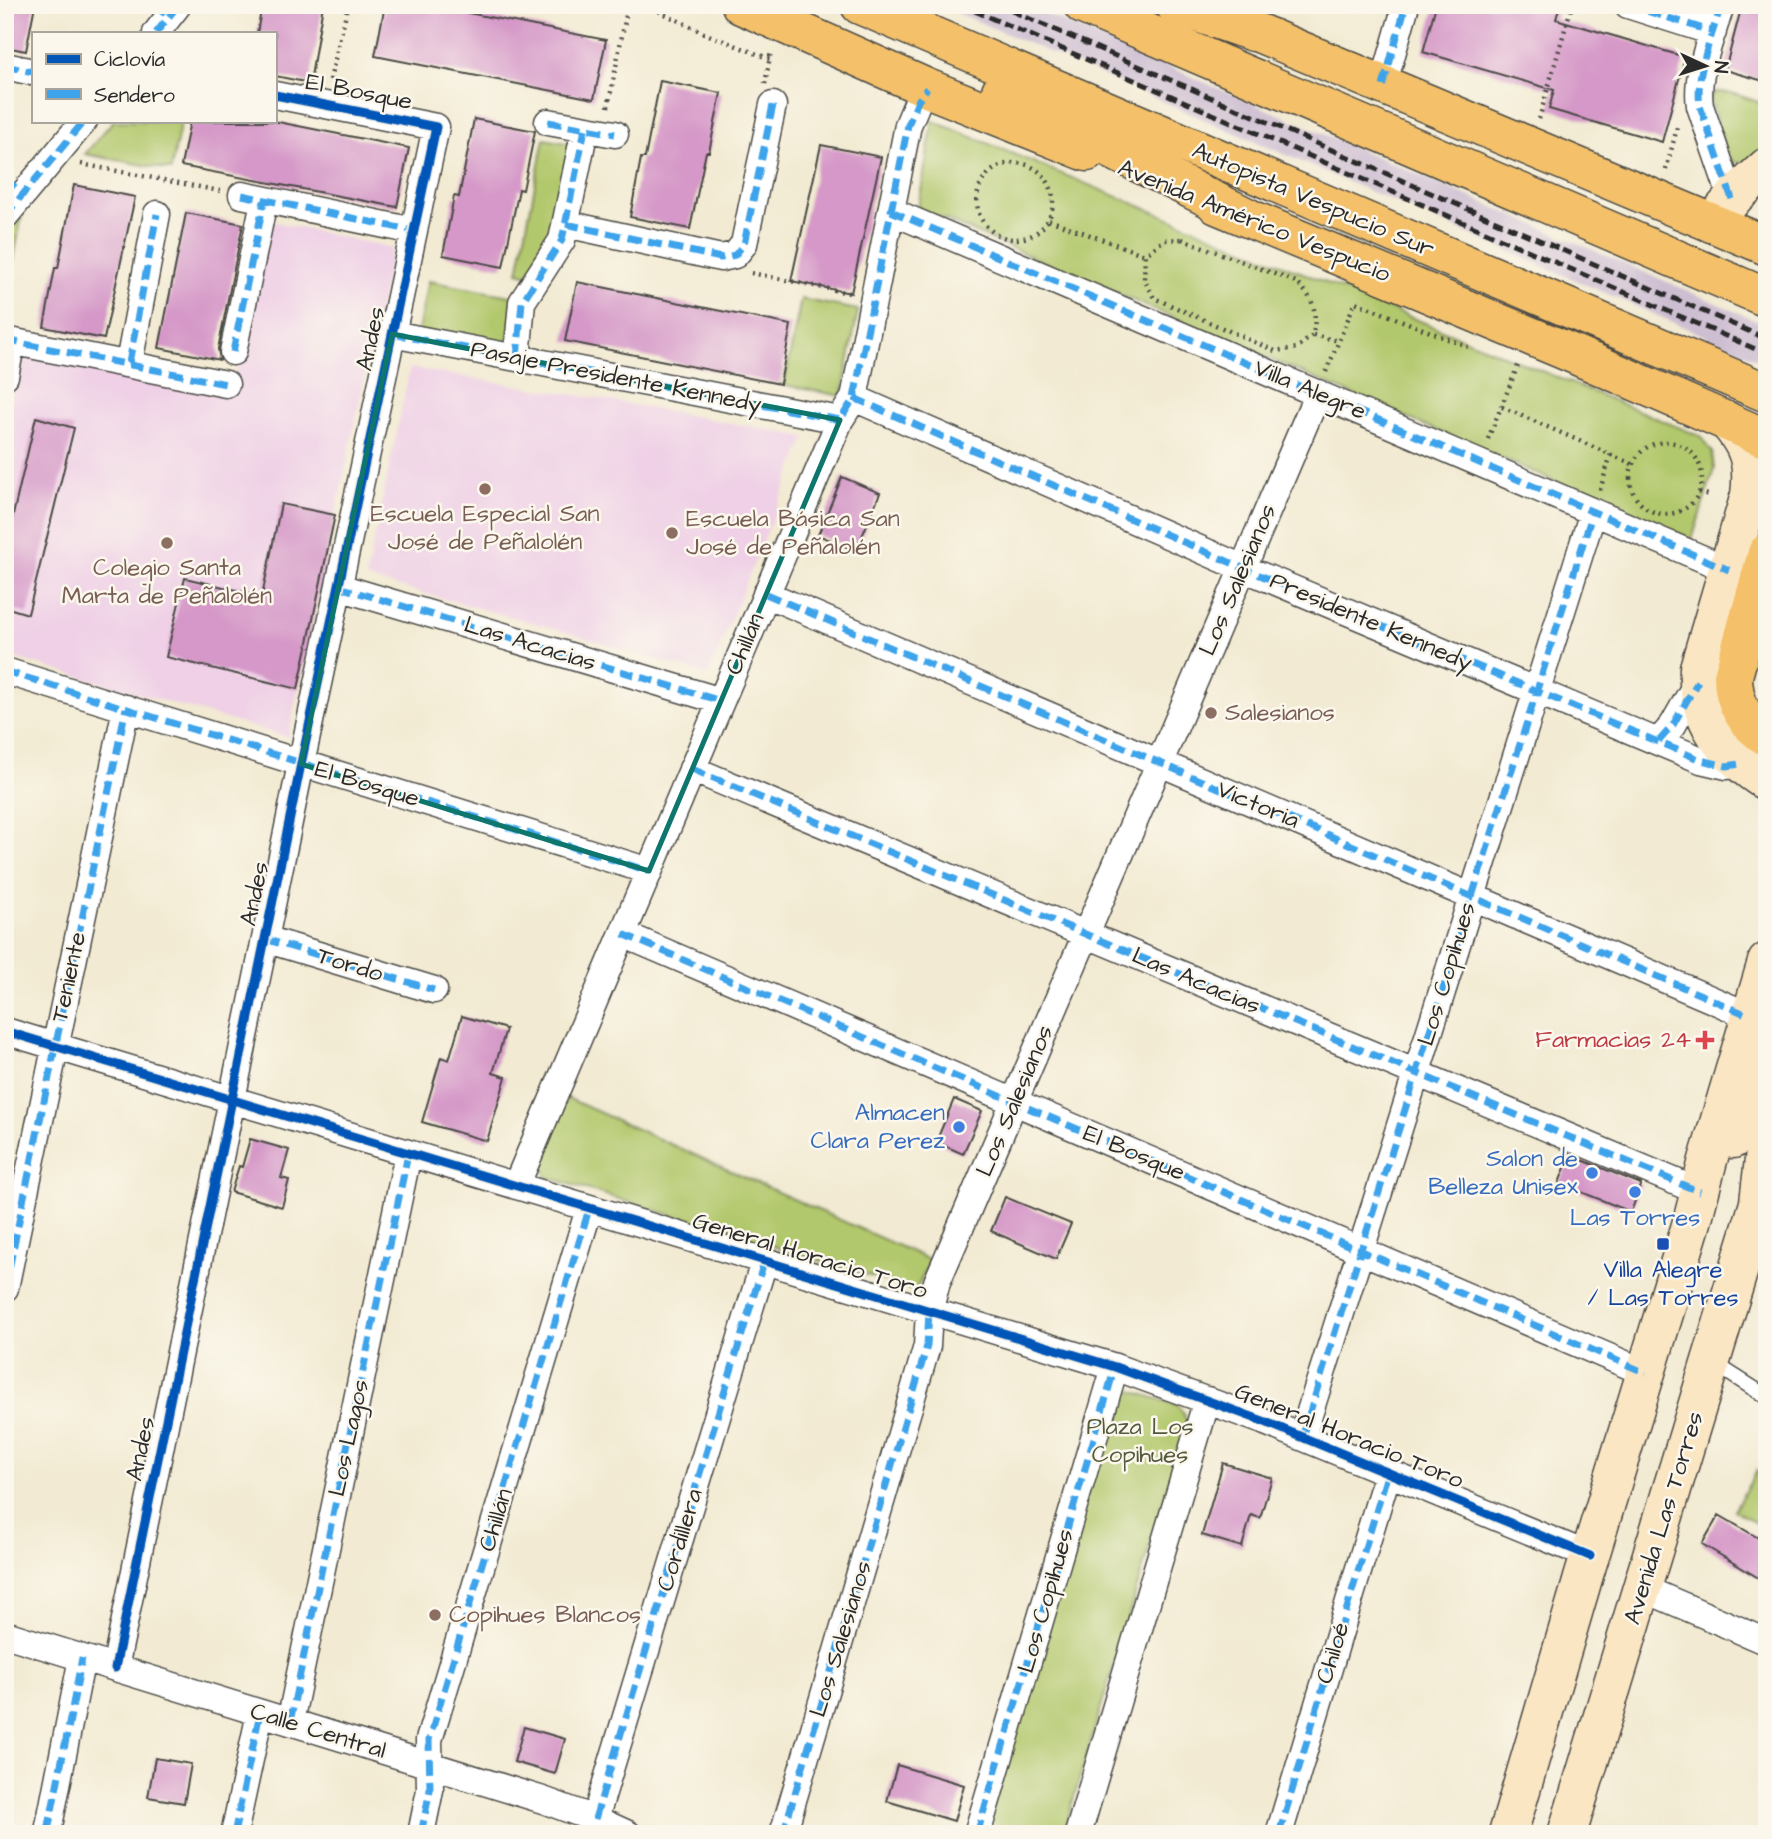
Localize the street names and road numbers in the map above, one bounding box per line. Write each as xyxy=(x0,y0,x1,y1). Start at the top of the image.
street label: El Bosque xyxy=(303,65,415,119)
street label: Autopista Vespucio Sur xyxy=(1187,134,1439,266)
street label: Avenida Américo Vespucio xyxy=(1113,151,1396,291)
street label: Andes xyxy=(348,304,394,374)
street label: Pasaje Presidente Kennedy xyxy=(468,332,764,423)
street label: Villa Alegre xyxy=(1248,351,1371,430)
street label: Los Salesianos xyxy=(1191,499,1285,661)
street label: Presidente Kennedy xyxy=(1264,564,1477,681)
street label: Las Acacias xyxy=(460,608,600,680)
street label: Chillán xyxy=(717,608,773,680)
street label: El Bosque xyxy=(311,752,423,816)
street label: Victoria xyxy=(1212,773,1304,837)
street label: Andes xyxy=(232,859,278,929)
street label: Los Copihues xyxy=(1409,898,1485,1050)
street label: Teniente xyxy=(43,929,95,1025)
street label: Tordo xyxy=(313,939,388,991)
street label: Las Acacias xyxy=(1127,939,1265,1023)
street label: Los Salesianos xyxy=(968,1020,1062,1182)
street label: El Bosque xyxy=(1078,1116,1190,1190)
street label: General Horacio Toro xyxy=(688,1204,932,1308)
street label: General Horacio Toro xyxy=(1230,1375,1469,1498)
street label: Los Lagos xyxy=(320,1376,379,1500)
street label: Avenida Las Torres xyxy=(1615,1407,1713,1629)
street label: Andes xyxy=(118,1414,164,1484)
street label: Chillán xyxy=(470,1484,522,1556)
street label: Cordillera xyxy=(648,1485,712,1595)
street label: Los Copihues xyxy=(1009,1525,1083,1677)
street label: Los Salesianos xyxy=(801,1557,881,1721)
street label: Chiloé xyxy=(1308,1618,1358,1688)
street label: Calle Central xyxy=(246,1694,390,1768)

